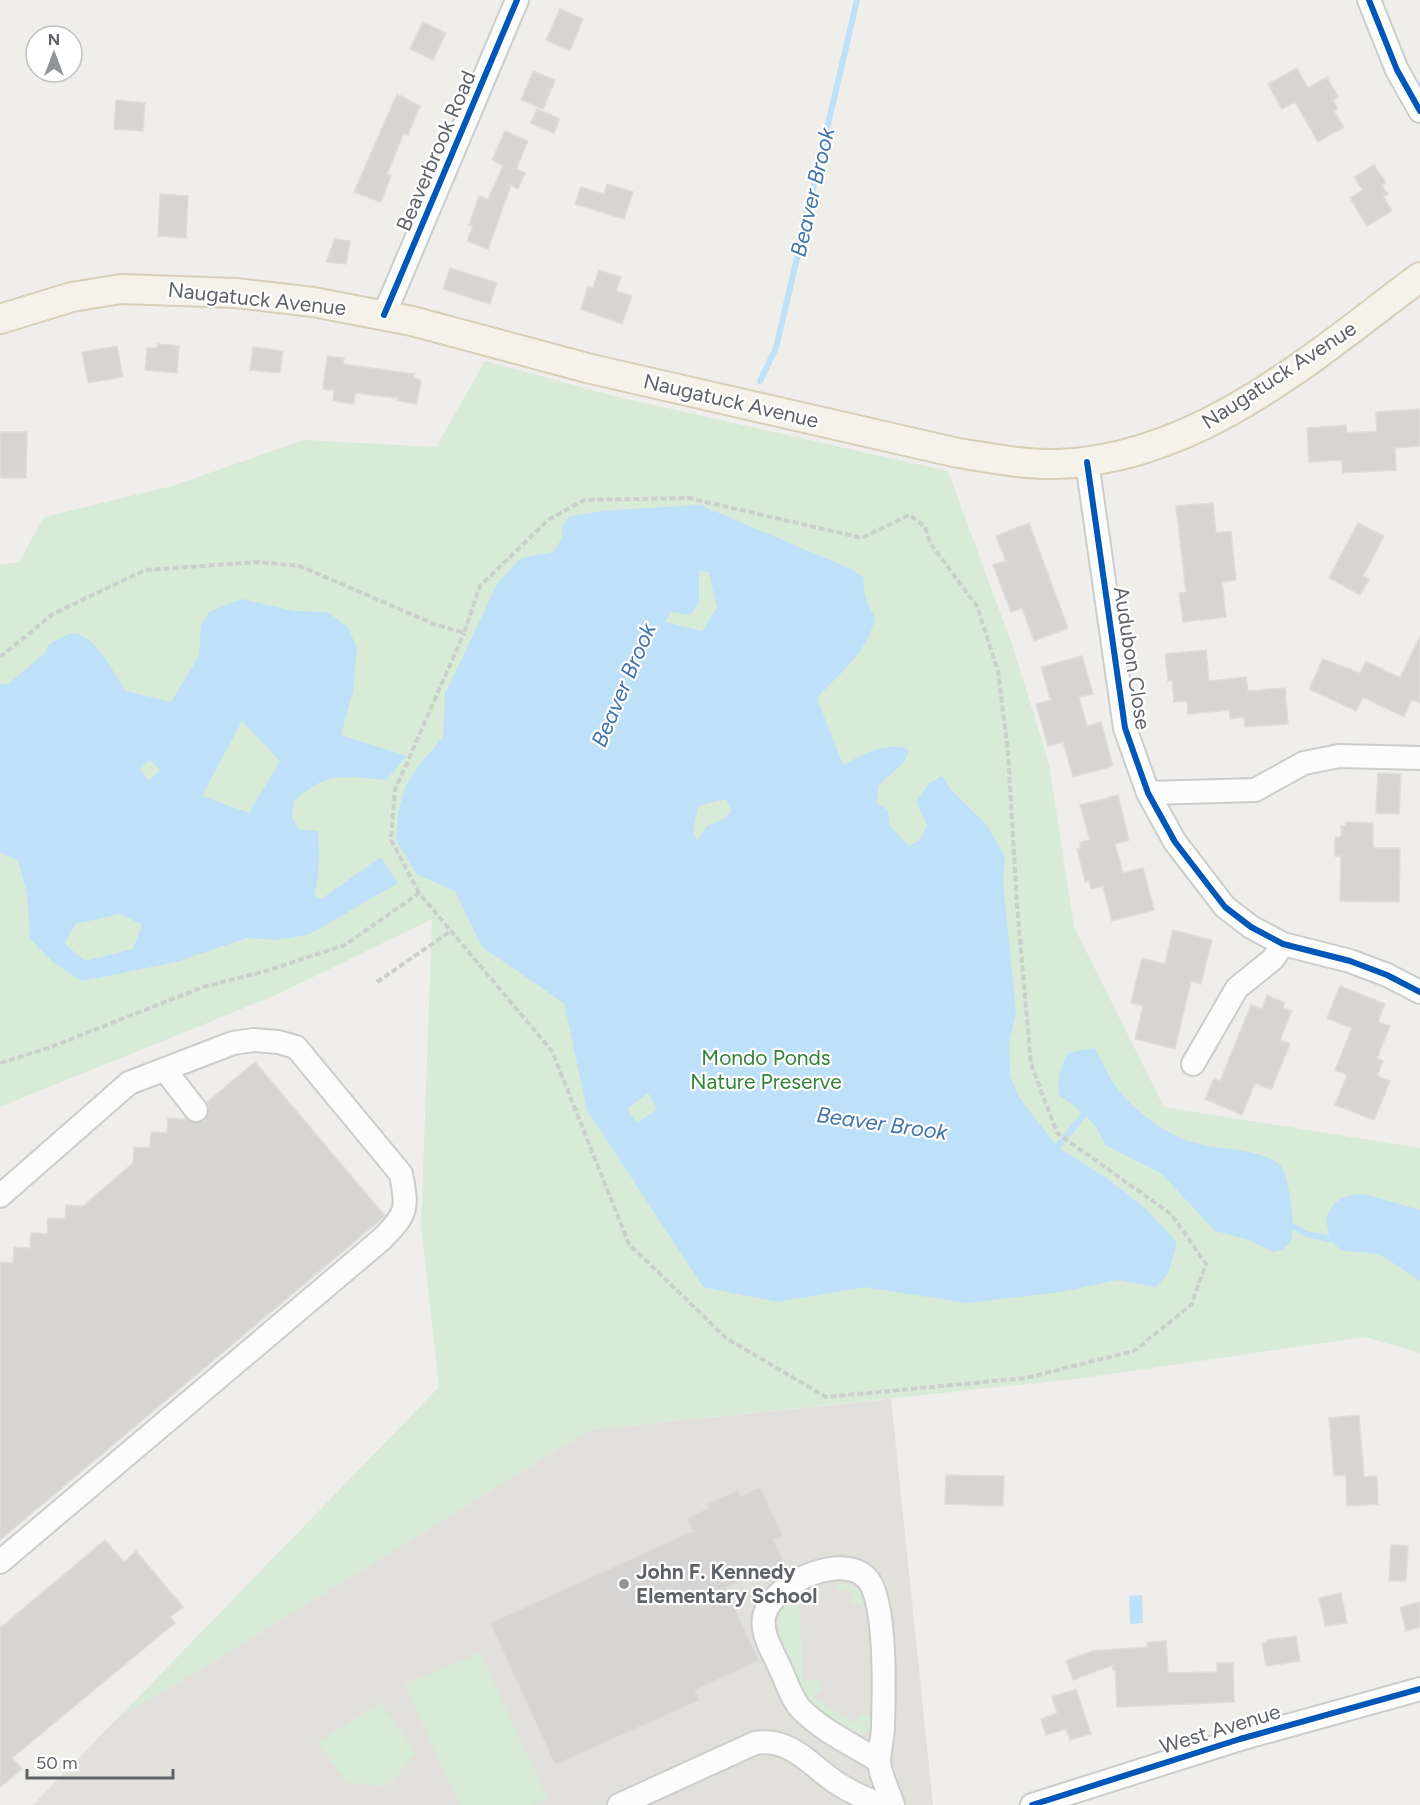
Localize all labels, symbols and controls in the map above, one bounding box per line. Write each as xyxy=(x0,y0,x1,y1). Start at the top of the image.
north arrow xyxy=(24,24,84,84)
text: N xyxy=(48,30,60,49)
street label: Beaverbrook Road xyxy=(391,67,481,235)
water label: Beaver Brook xyxy=(785,124,841,259)
street label: Naugatuck Avenue xyxy=(167,277,347,320)
street label: Naugatuck Avenue xyxy=(1197,315,1361,434)
street label: Naugatuck Avenue xyxy=(641,368,821,433)
street label: Audubon Close xyxy=(1109,585,1156,731)
water label: Beaver Brook xyxy=(585,618,662,751)
park label: Mondo Ponds Nature Preserve xyxy=(690,1045,842,1094)
water label: Beaver Brook xyxy=(815,1101,950,1146)
place label: John F. Kennedy Elementary School xyxy=(636,1559,817,1608)
marker: John F. Kennedy Elementary School xyxy=(617,1577,631,1591)
street label: West Avenue xyxy=(1157,1698,1283,1759)
scale bar xyxy=(27,1742,172,1780)
text: 50 m xyxy=(36,1752,78,1774)

